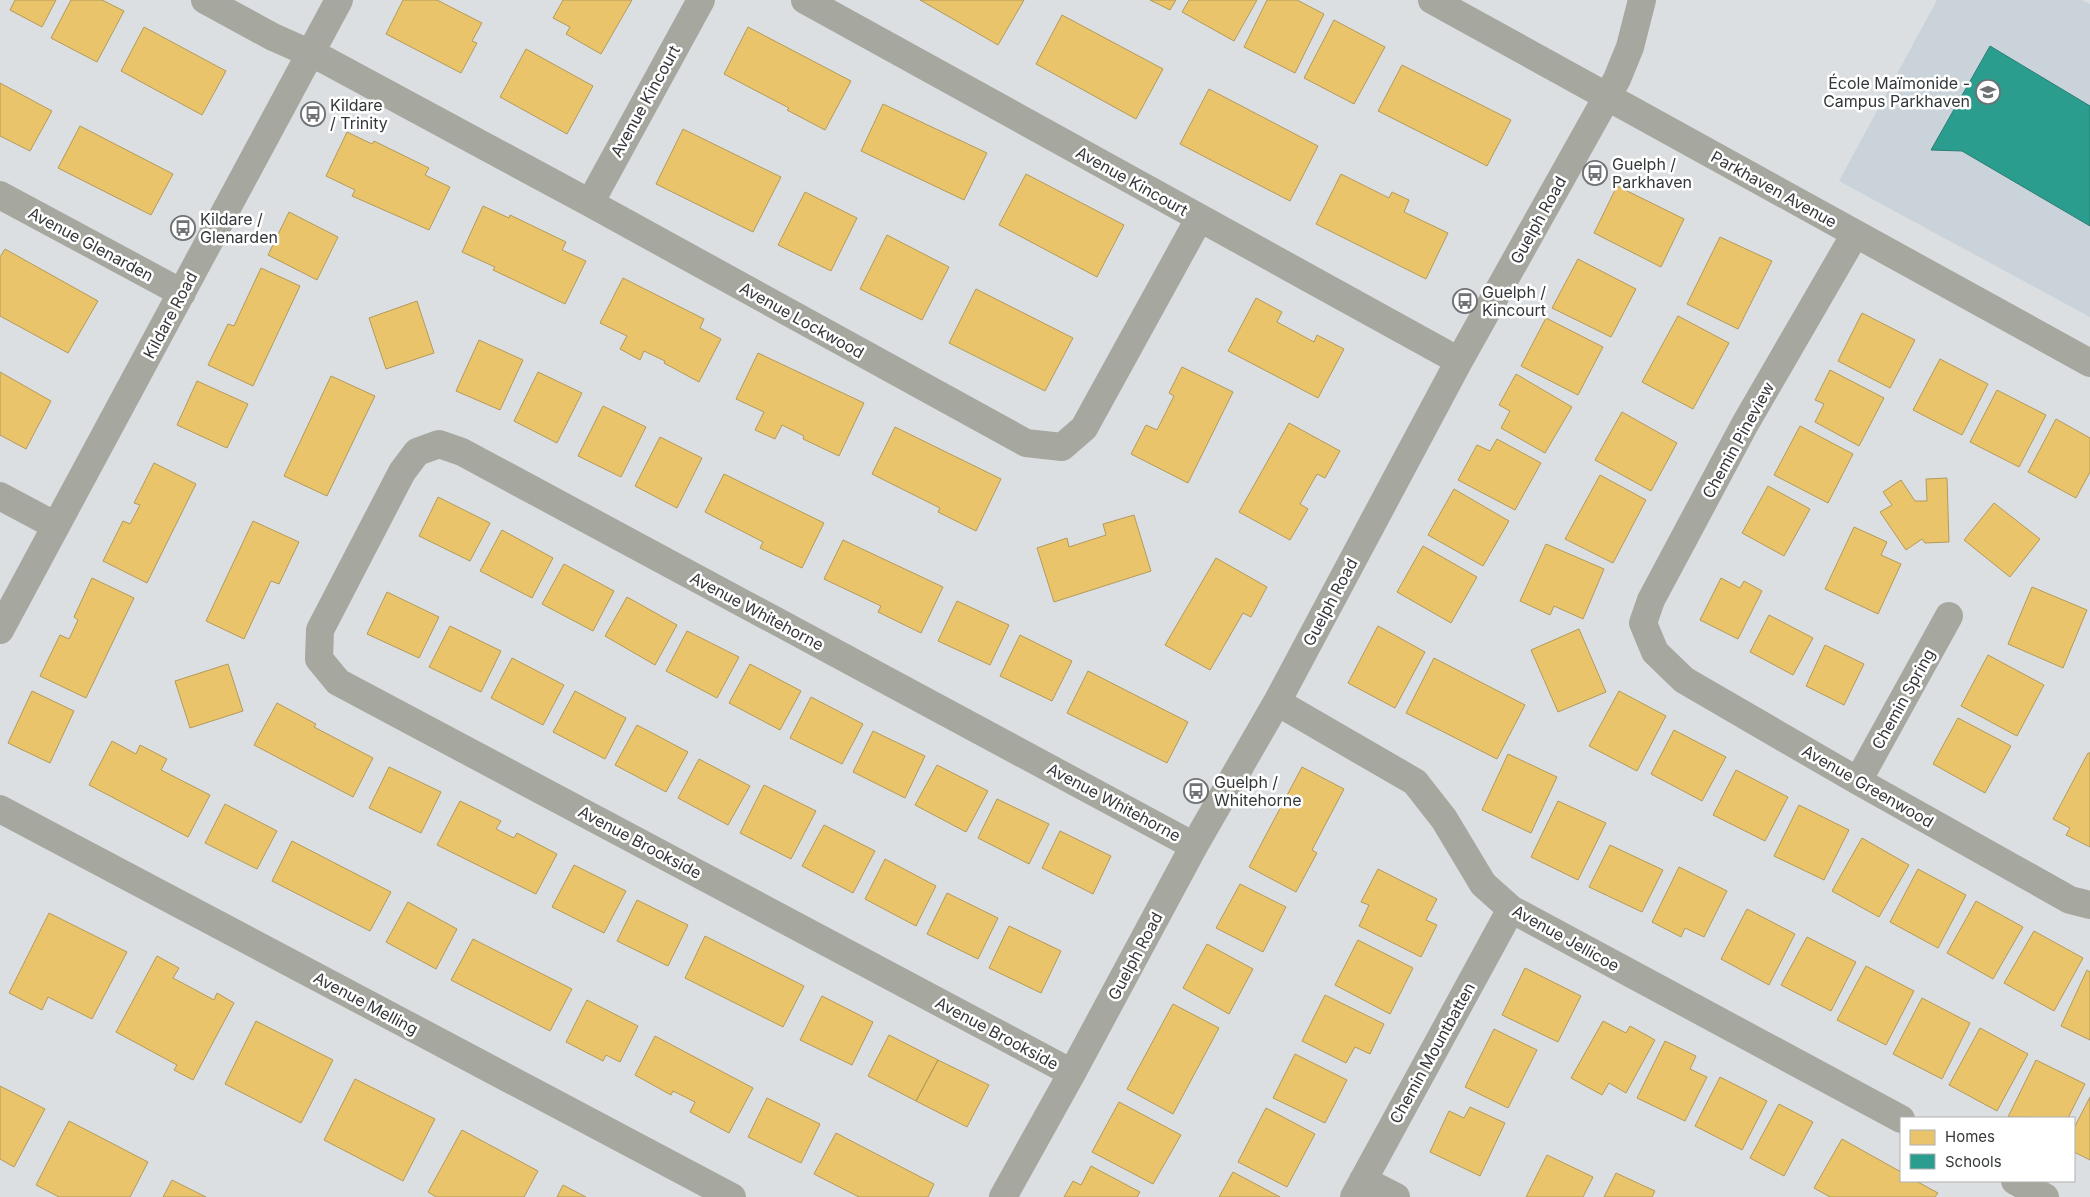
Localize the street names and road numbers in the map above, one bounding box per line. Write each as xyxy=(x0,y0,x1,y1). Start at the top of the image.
street label: Avenue Kincourt xyxy=(606,42,684,160)
street label: Avenue Kincourt xyxy=(1073,142,1191,220)
street label: Parkhaven Avenue xyxy=(1708,146,1840,232)
street label: Guelph Road xyxy=(1506,173,1570,267)
street label: Avenue Glenarden xyxy=(25,203,157,285)
street label: Kildare Road xyxy=(139,268,201,362)
street label: Avenue Lockwood xyxy=(736,278,868,362)
street label: Chemin Pineview xyxy=(1698,378,1778,502)
street label: Guelph Road xyxy=(1298,555,1362,649)
street label: Avenue Whitehorne xyxy=(687,567,827,655)
street label: Chemin Spring xyxy=(1867,645,1939,753)
street label: Avenue Greenwood xyxy=(1799,740,1937,832)
street label: Avenue Whitehorne xyxy=(1044,758,1184,846)
street label: Avenue Brookside xyxy=(575,801,705,883)
street label: Avenue Jellicoe xyxy=(1509,900,1623,976)
street label: Guelph Road xyxy=(1103,909,1167,1003)
street label: Avenue Melling xyxy=(310,967,422,1039)
street label: Chemin Mountbatten xyxy=(1385,979,1479,1127)
street label: Avenue Brookside xyxy=(932,992,1062,1074)

